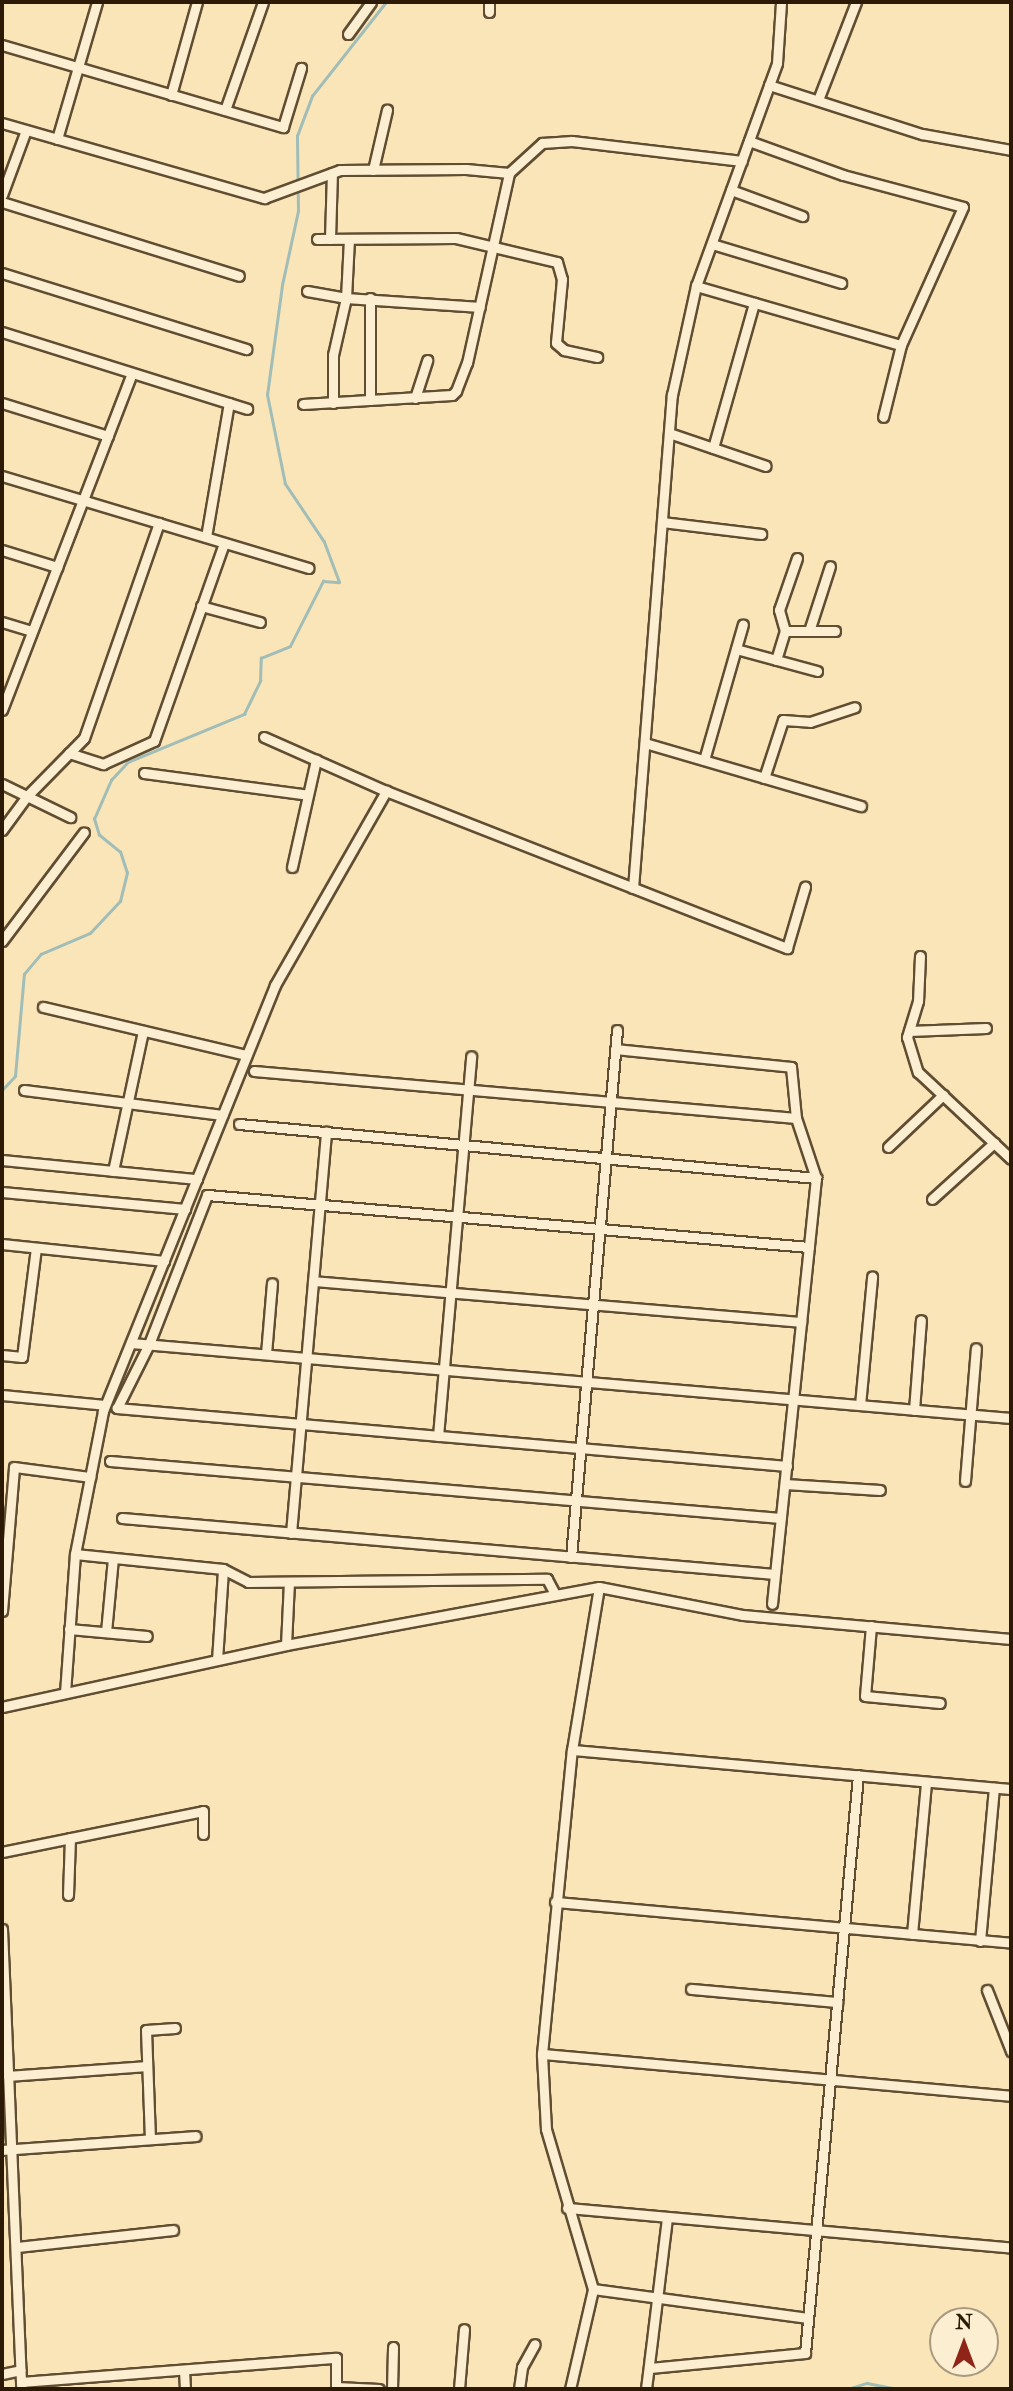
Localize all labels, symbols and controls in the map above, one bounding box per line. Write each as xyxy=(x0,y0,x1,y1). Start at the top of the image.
north arrow xyxy=(929,2307,999,2377)
text: N xyxy=(955,2311,973,2335)

